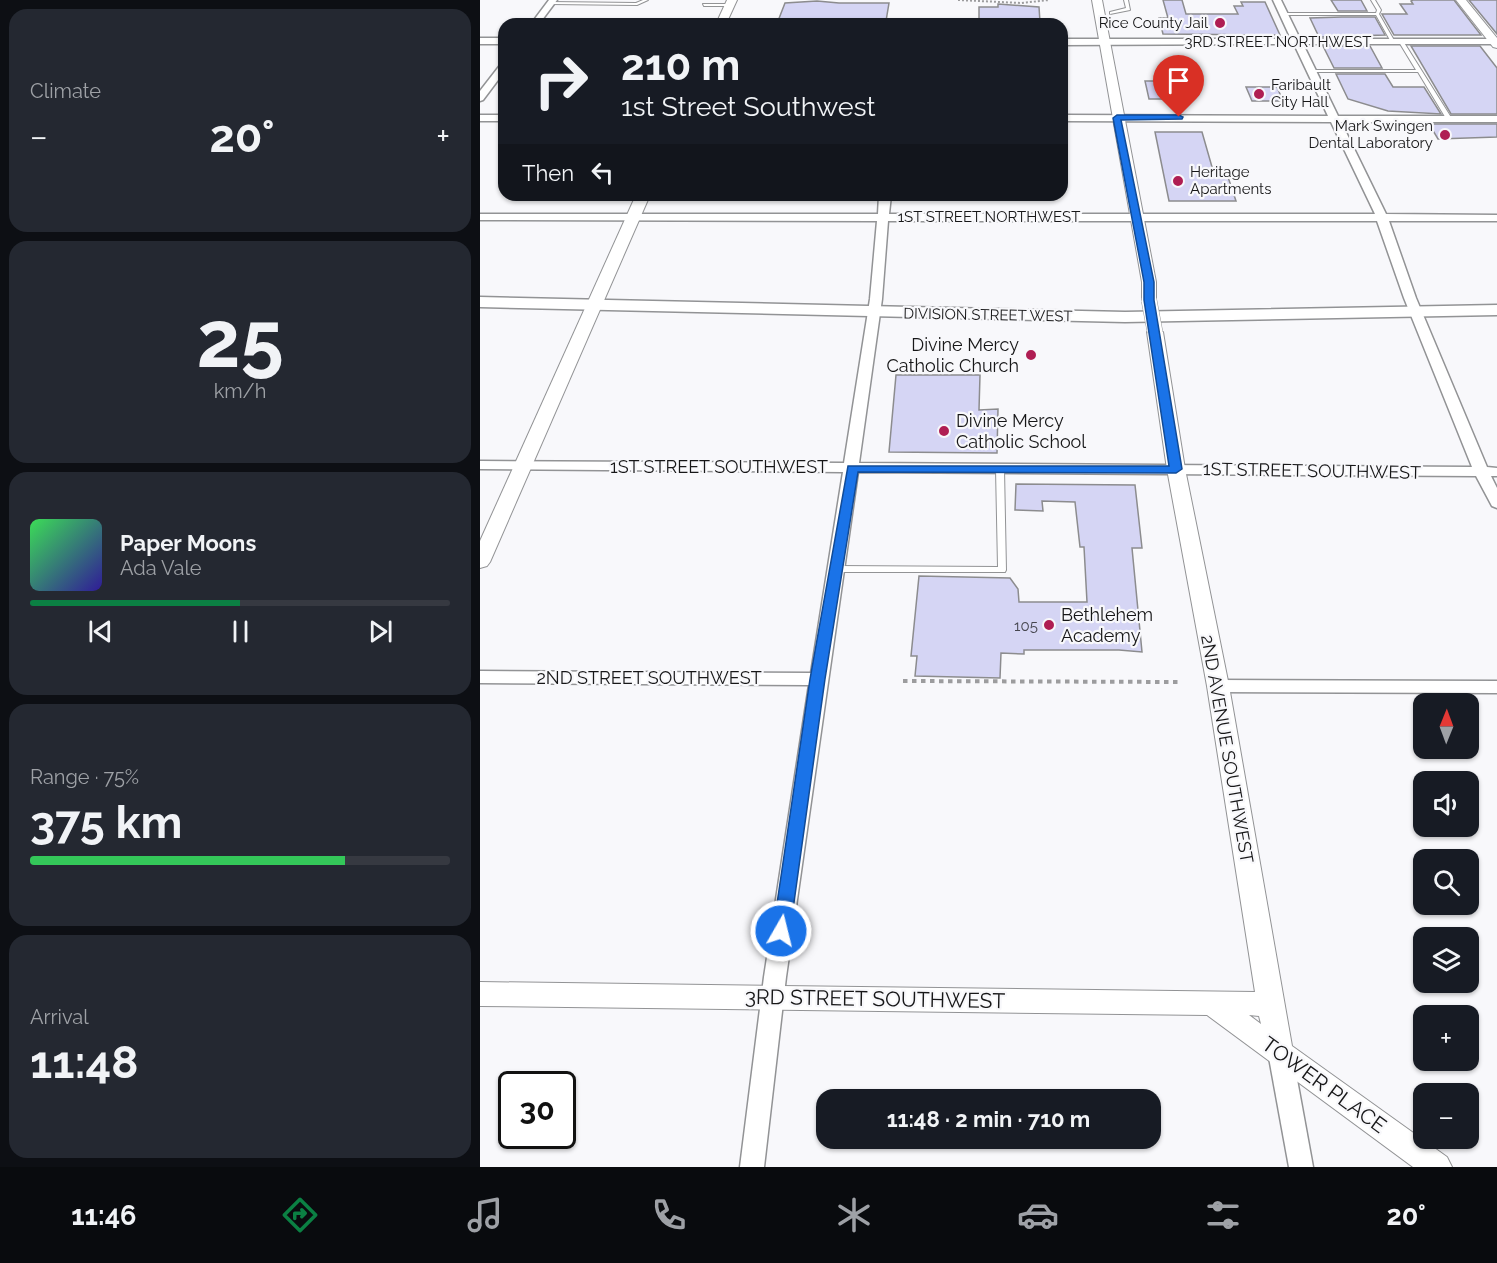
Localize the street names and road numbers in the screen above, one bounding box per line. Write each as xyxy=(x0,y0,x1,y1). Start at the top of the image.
street label: 3RD STREET NORTHWEST xyxy=(1185,33,1371,51)
street label: 1ST STREET NORTHWEST xyxy=(898,208,1080,226)
street label: DIVISION STREET WEST xyxy=(903,305,1073,325)
street label: 1ST STREET SOUTHWEST xyxy=(610,456,828,477)
street label: 1ST STREET SOUTHWEST xyxy=(1203,458,1421,483)
street label: 2ND AVENUE SOUTHWEST xyxy=(1197,633,1258,865)
street label: 2ND STREET SOUTHWEST xyxy=(536,667,762,688)
street label: 3RD STREET SOUTHWEST xyxy=(745,984,1006,1013)
street label: TOWER PLACE xyxy=(1257,1031,1391,1138)

